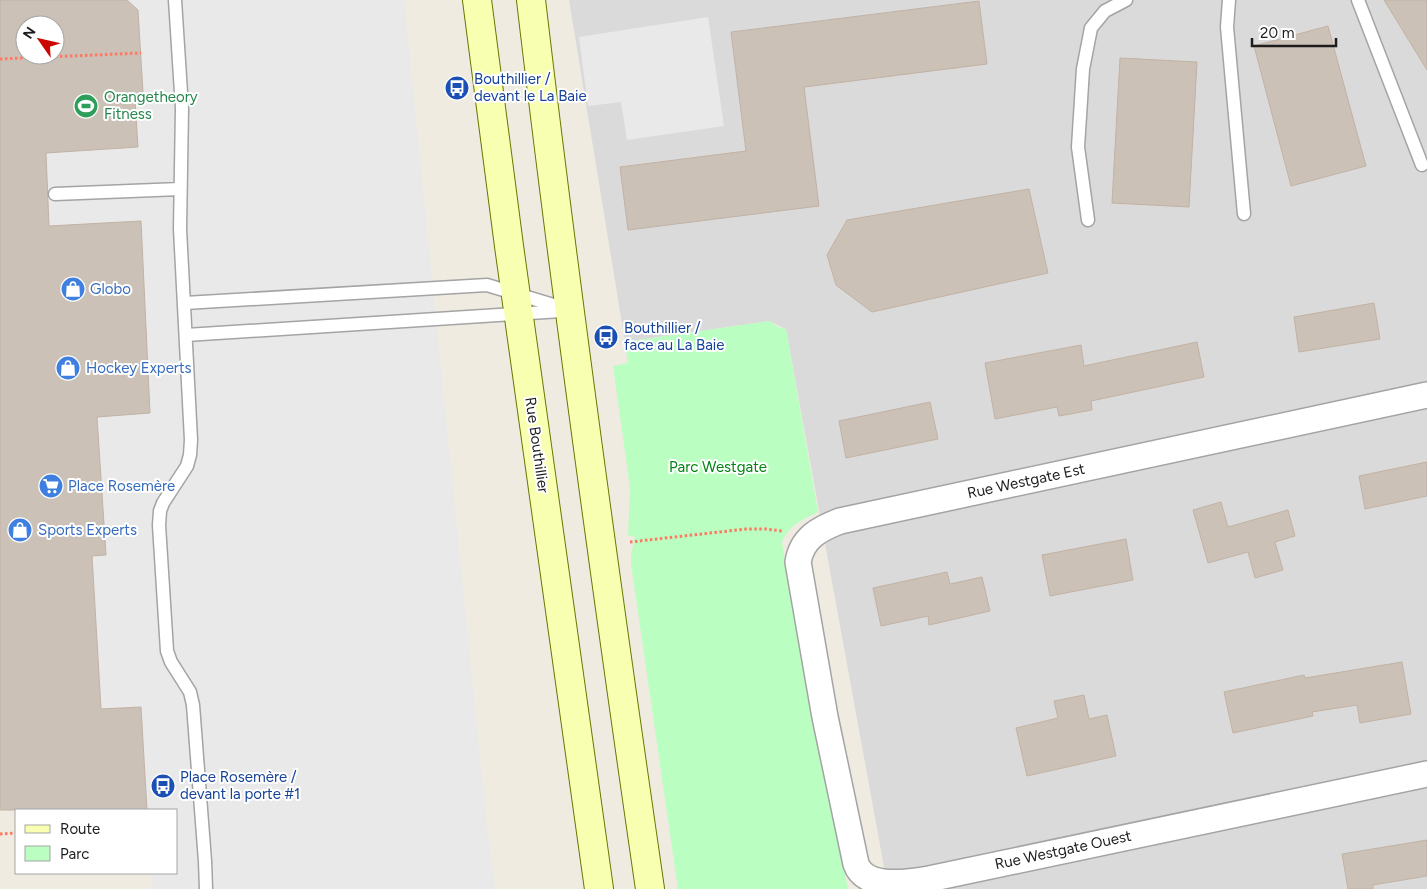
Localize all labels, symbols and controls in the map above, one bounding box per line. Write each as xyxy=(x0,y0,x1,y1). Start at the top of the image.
north arrow xyxy=(15,15,65,65)
scale bar xyxy=(1252,15,1336,47)
text: N xyxy=(20,24,40,42)
text: 20 m xyxy=(1260,24,1294,42)
place label: Bouthillier / devant le La Baie xyxy=(474,70,587,105)
bus stop icon: Bouthillier / devant le La Baie xyxy=(444,75,470,101)
place label: Orangetheory Fitness xyxy=(104,88,198,123)
sports icon: Orangetheory Fitness xyxy=(73,93,99,119)
shop icon: Globo xyxy=(60,276,86,302)
place label: Globo xyxy=(90,280,131,298)
place label: Bouthillier / face au La Baie xyxy=(624,319,725,354)
bus stop icon: Bouthillier / face au La Baie xyxy=(593,324,619,350)
shop icon: Hockey Experts xyxy=(55,355,81,381)
place label: Hockey Experts xyxy=(86,359,192,377)
street label: Rue Bouthillier xyxy=(521,396,553,494)
park label: Parc Westgate xyxy=(669,458,767,476)
street label: Rue Westgate Est xyxy=(966,460,1087,502)
supermarket icon: Place Rosemère xyxy=(38,473,64,499)
place label: Place Rosemère xyxy=(68,477,175,495)
shop icon: Sports Experts xyxy=(7,517,33,543)
place label: Sports Experts xyxy=(38,521,137,539)
place label: Place Rosemère / devant la porte #1 xyxy=(180,768,300,803)
bus stop icon: Place Rosemère / devant la porte #1 xyxy=(150,773,176,799)
legend xyxy=(15,809,178,874)
text: Route xyxy=(60,820,100,838)
street label: Rue Westgate Ouest xyxy=(993,827,1133,873)
text: Parc xyxy=(60,845,89,863)

